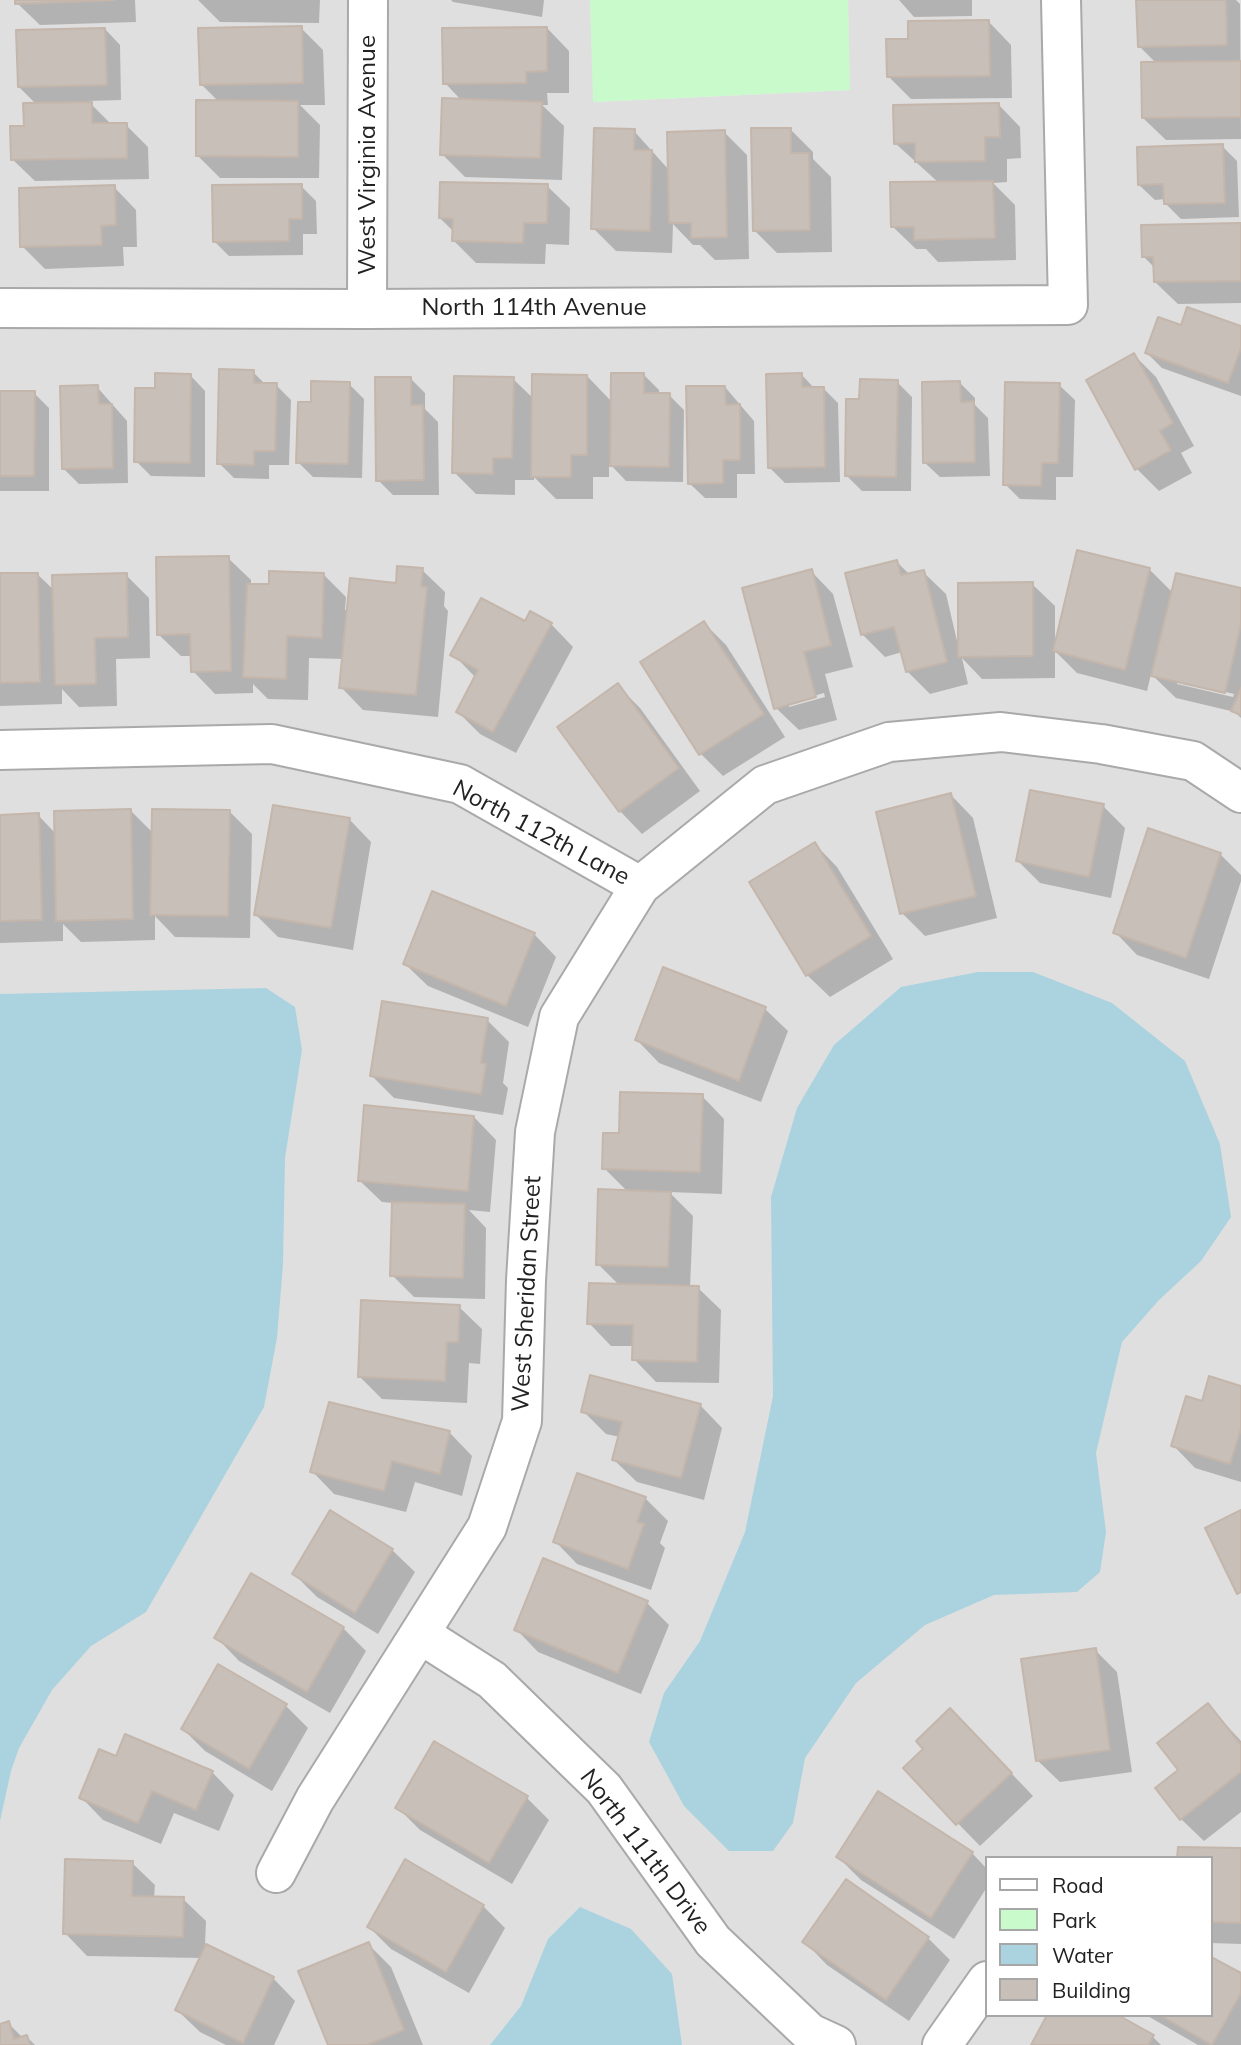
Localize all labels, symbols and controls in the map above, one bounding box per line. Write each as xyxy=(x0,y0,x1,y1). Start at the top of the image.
street label: West Virginia Avenue xyxy=(354,35,382,275)
street label: North 114th Avenue xyxy=(421,294,647,322)
street label: North 112th Lane xyxy=(448,774,634,892)
street label: West Sheridan Street xyxy=(506,1175,548,1413)
street label: North 111th Drive xyxy=(573,1764,717,1940)
legend xyxy=(986,1856,1213,2017)
text: Road xyxy=(1052,1872,1103,1898)
text: Park xyxy=(1052,1907,1096,1933)
text: Water xyxy=(1052,1942,1113,1968)
text: Building xyxy=(1052,1977,1131,2003)

